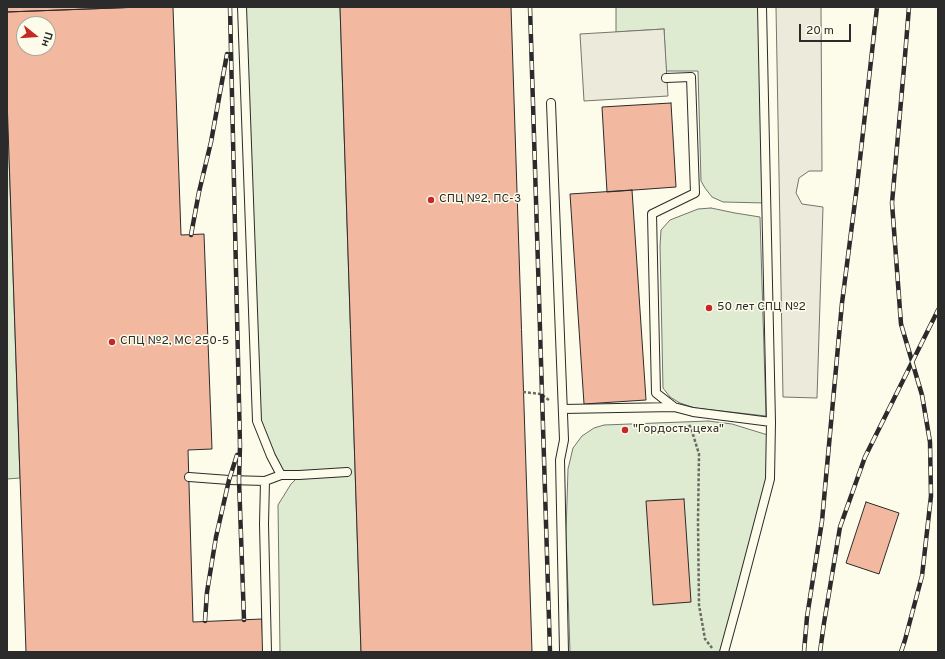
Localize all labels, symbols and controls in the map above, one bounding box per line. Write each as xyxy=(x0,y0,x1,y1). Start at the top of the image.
north arrow xyxy=(16,16,56,56)
scale bar xyxy=(801,16,853,42)
text: 20 m xyxy=(806,23,834,39)
text: Пн xyxy=(38,30,55,48)
place label: СПЦ №2, ПС-3 xyxy=(439,193,521,207)
marker: СПЦ №2, ПС-3 xyxy=(426,195,436,205)
place label: 50 лет СПЦ №2 xyxy=(717,301,806,315)
marker: 50 лет СПЦ №2 xyxy=(704,303,714,313)
place label: СПЦ №2, МС 250-5 xyxy=(120,335,229,349)
marker: СПЦ №2, МС 250-5 xyxy=(107,337,117,347)
place label: "Гордость цеха" xyxy=(633,423,724,437)
marker: "Гордость цеха" xyxy=(620,425,630,435)

